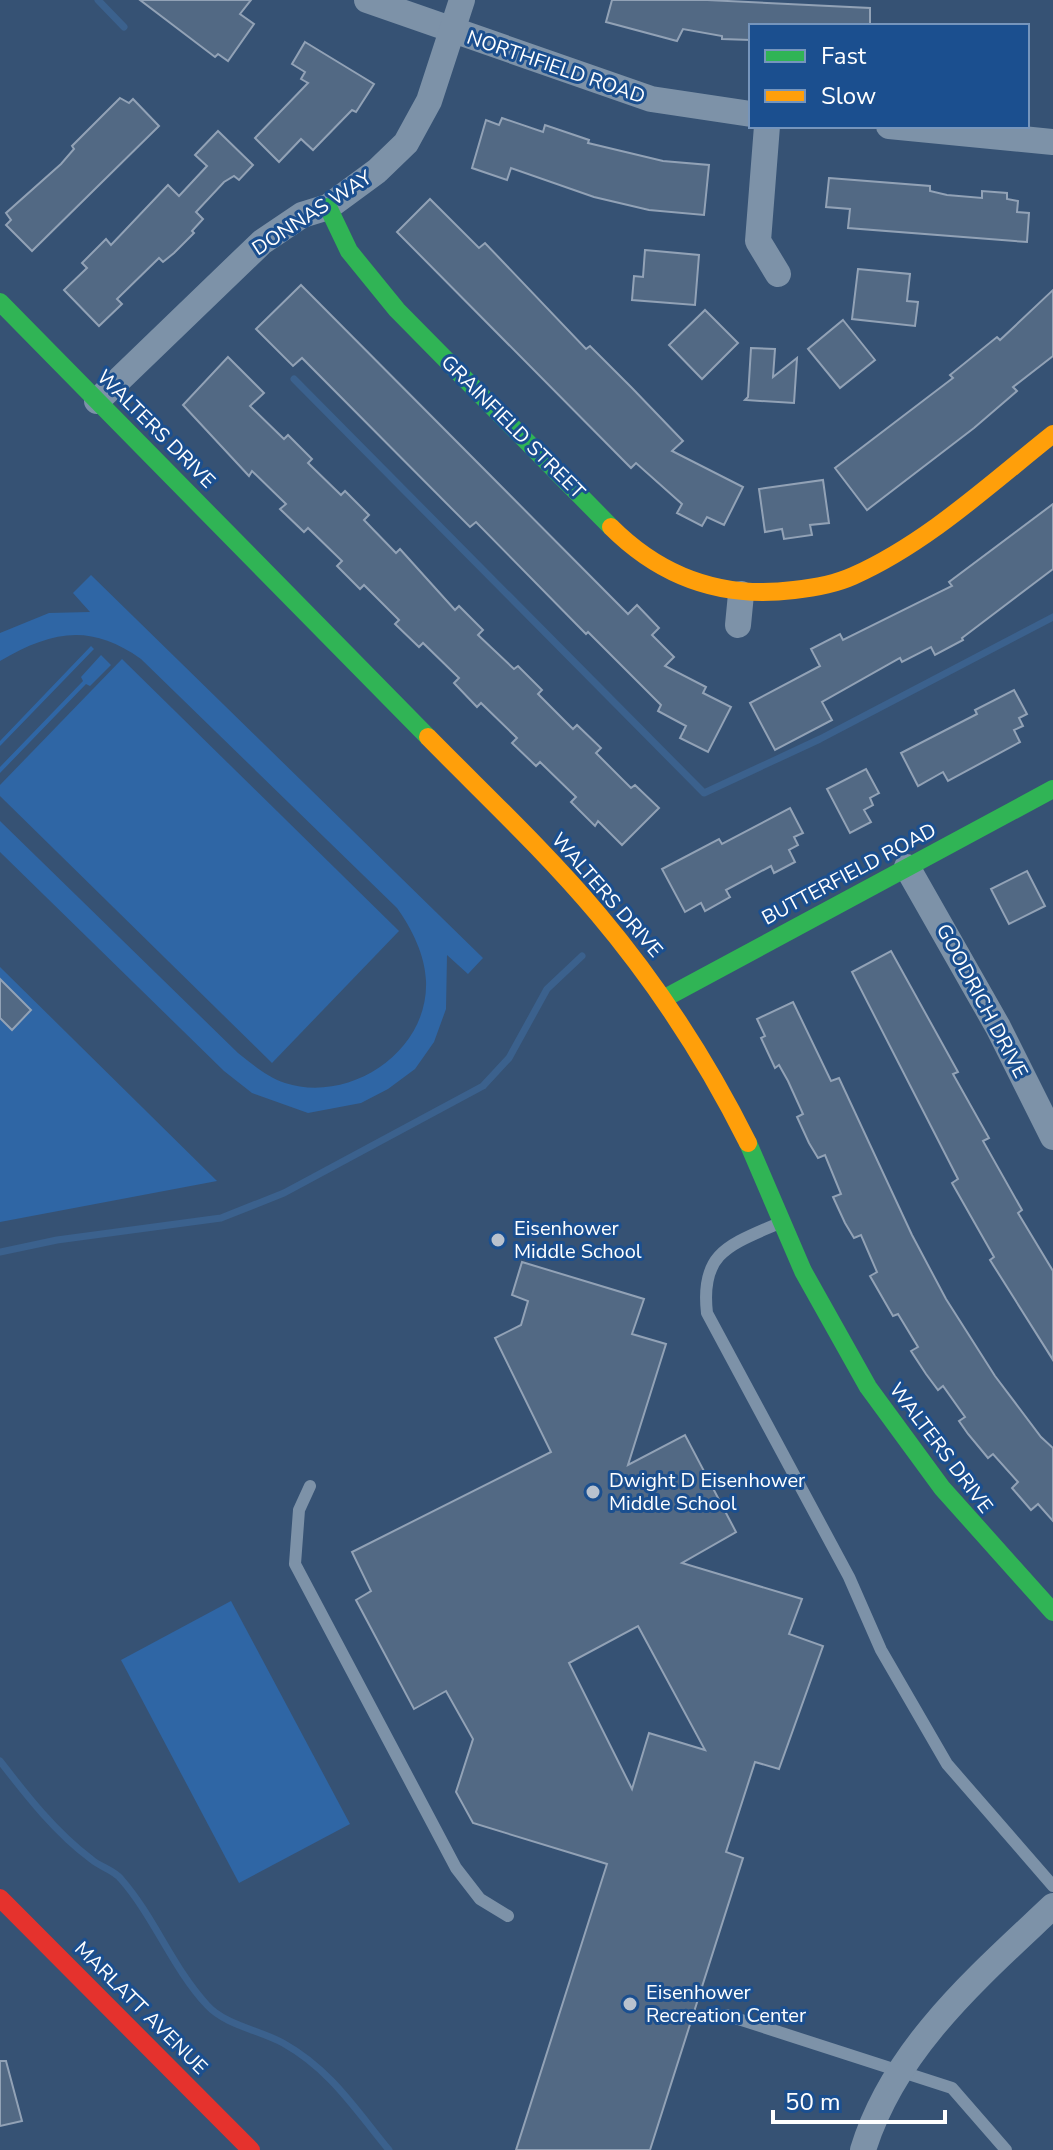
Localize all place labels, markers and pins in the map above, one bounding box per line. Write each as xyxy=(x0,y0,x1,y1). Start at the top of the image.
place label: Eisenhower Middle School xyxy=(514,1215,642,1265)
marker: Eisenhower Middle School xyxy=(489,1231,507,1249)
place label: Dwight D Eisenhower Middle School xyxy=(609,1467,805,1517)
marker: Dwight D Eisenhower Middle School xyxy=(584,1483,602,1501)
place label: Eisenhower Recreation Center xyxy=(646,1979,806,2029)
marker: Eisenhower Recreation Center xyxy=(621,1995,639,2013)

